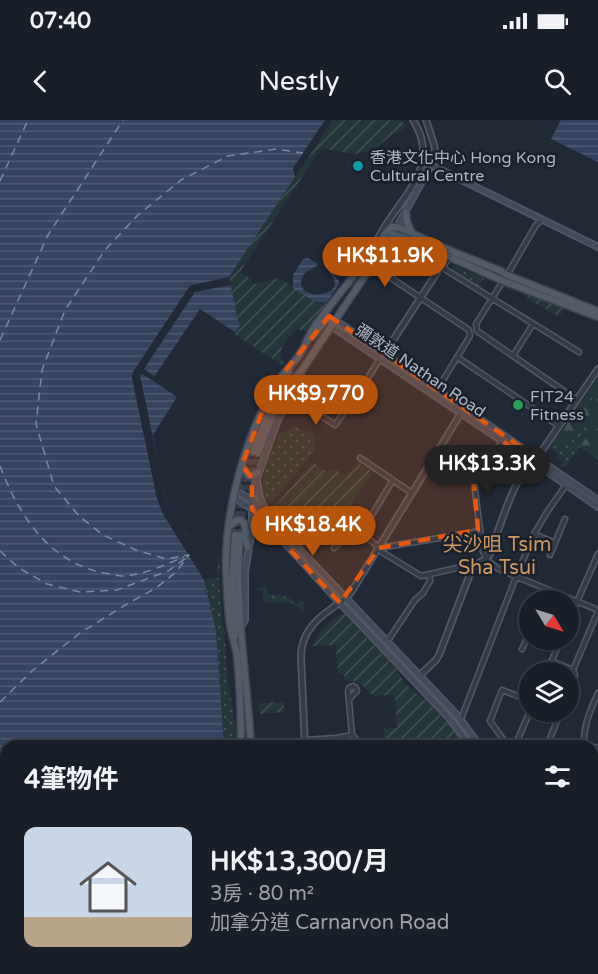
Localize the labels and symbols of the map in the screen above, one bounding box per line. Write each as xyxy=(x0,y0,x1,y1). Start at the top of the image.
place label: 香港文化中心 Hong Kong Cultural Centre xyxy=(370,148,556,186)
marker: 香港文化中心 Hong Kong Cultural Centre xyxy=(351,159,365,173)
pin: HK$11.9K xyxy=(323,237,447,288)
street label: 彌敦道 Nathan Road xyxy=(352,320,489,422)
pin: HK$9,770 xyxy=(254,375,378,426)
place label: FIT24 Fitness xyxy=(530,387,584,425)
marker: FIT24 Fitness xyxy=(511,398,525,412)
pin: HK$13.3K xyxy=(425,445,549,496)
pin: HK$18.4K xyxy=(251,506,375,557)
district label: 尖沙咀 Tsim Sha Tsui xyxy=(443,533,551,580)
north arrow xyxy=(519,590,579,650)

